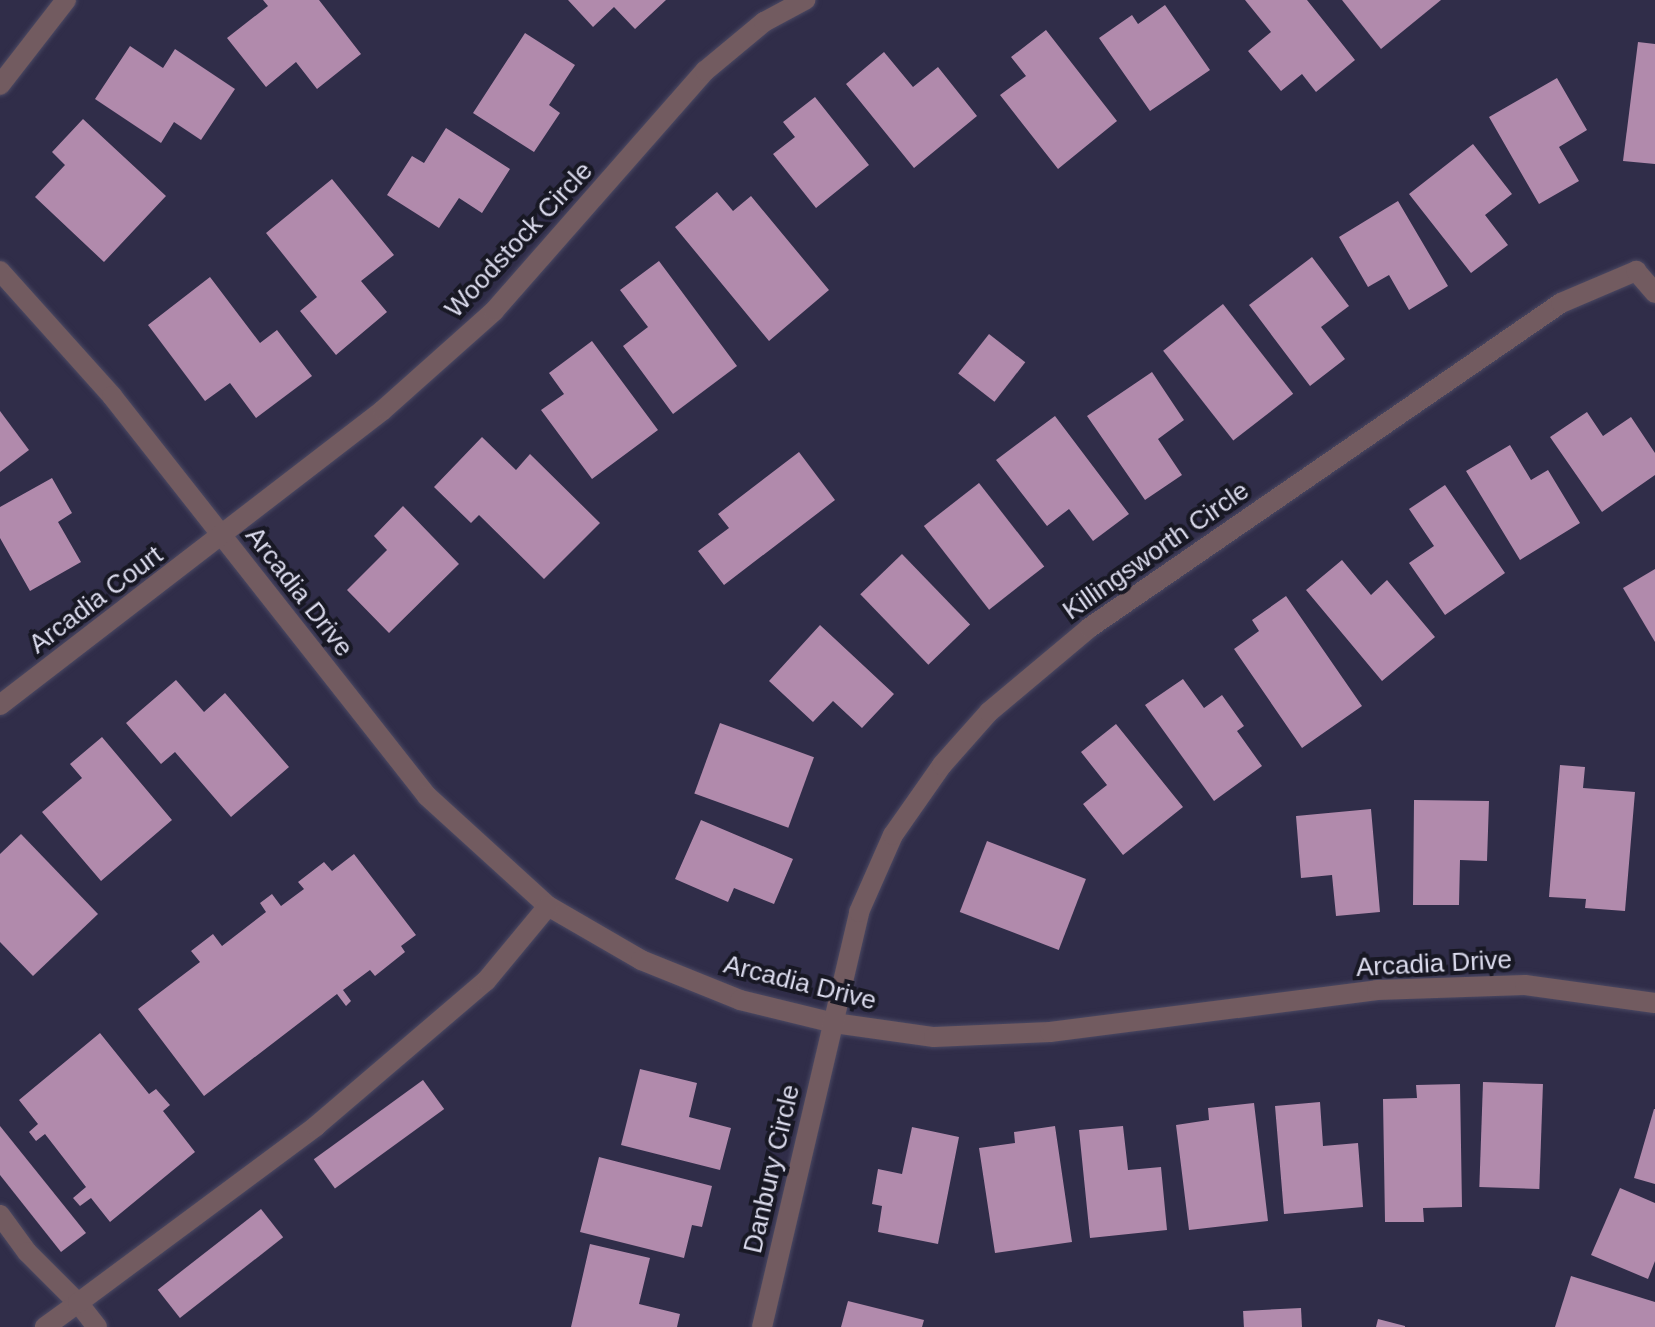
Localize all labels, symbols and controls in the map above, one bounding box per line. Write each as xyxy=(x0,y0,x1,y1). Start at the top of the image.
street label: Woodstock Circle xyxy=(439,156,599,324)
street label: Killingsworth Circle xyxy=(1057,475,1255,627)
street label: Arcadia Drive xyxy=(239,521,359,663)
street label: Arcadia Court xyxy=(23,540,169,660)
street label: Arcadia Drive xyxy=(1355,944,1513,984)
street label: Arcadia Drive xyxy=(721,949,879,1017)
street label: Danbury Circle xyxy=(737,1082,807,1256)

